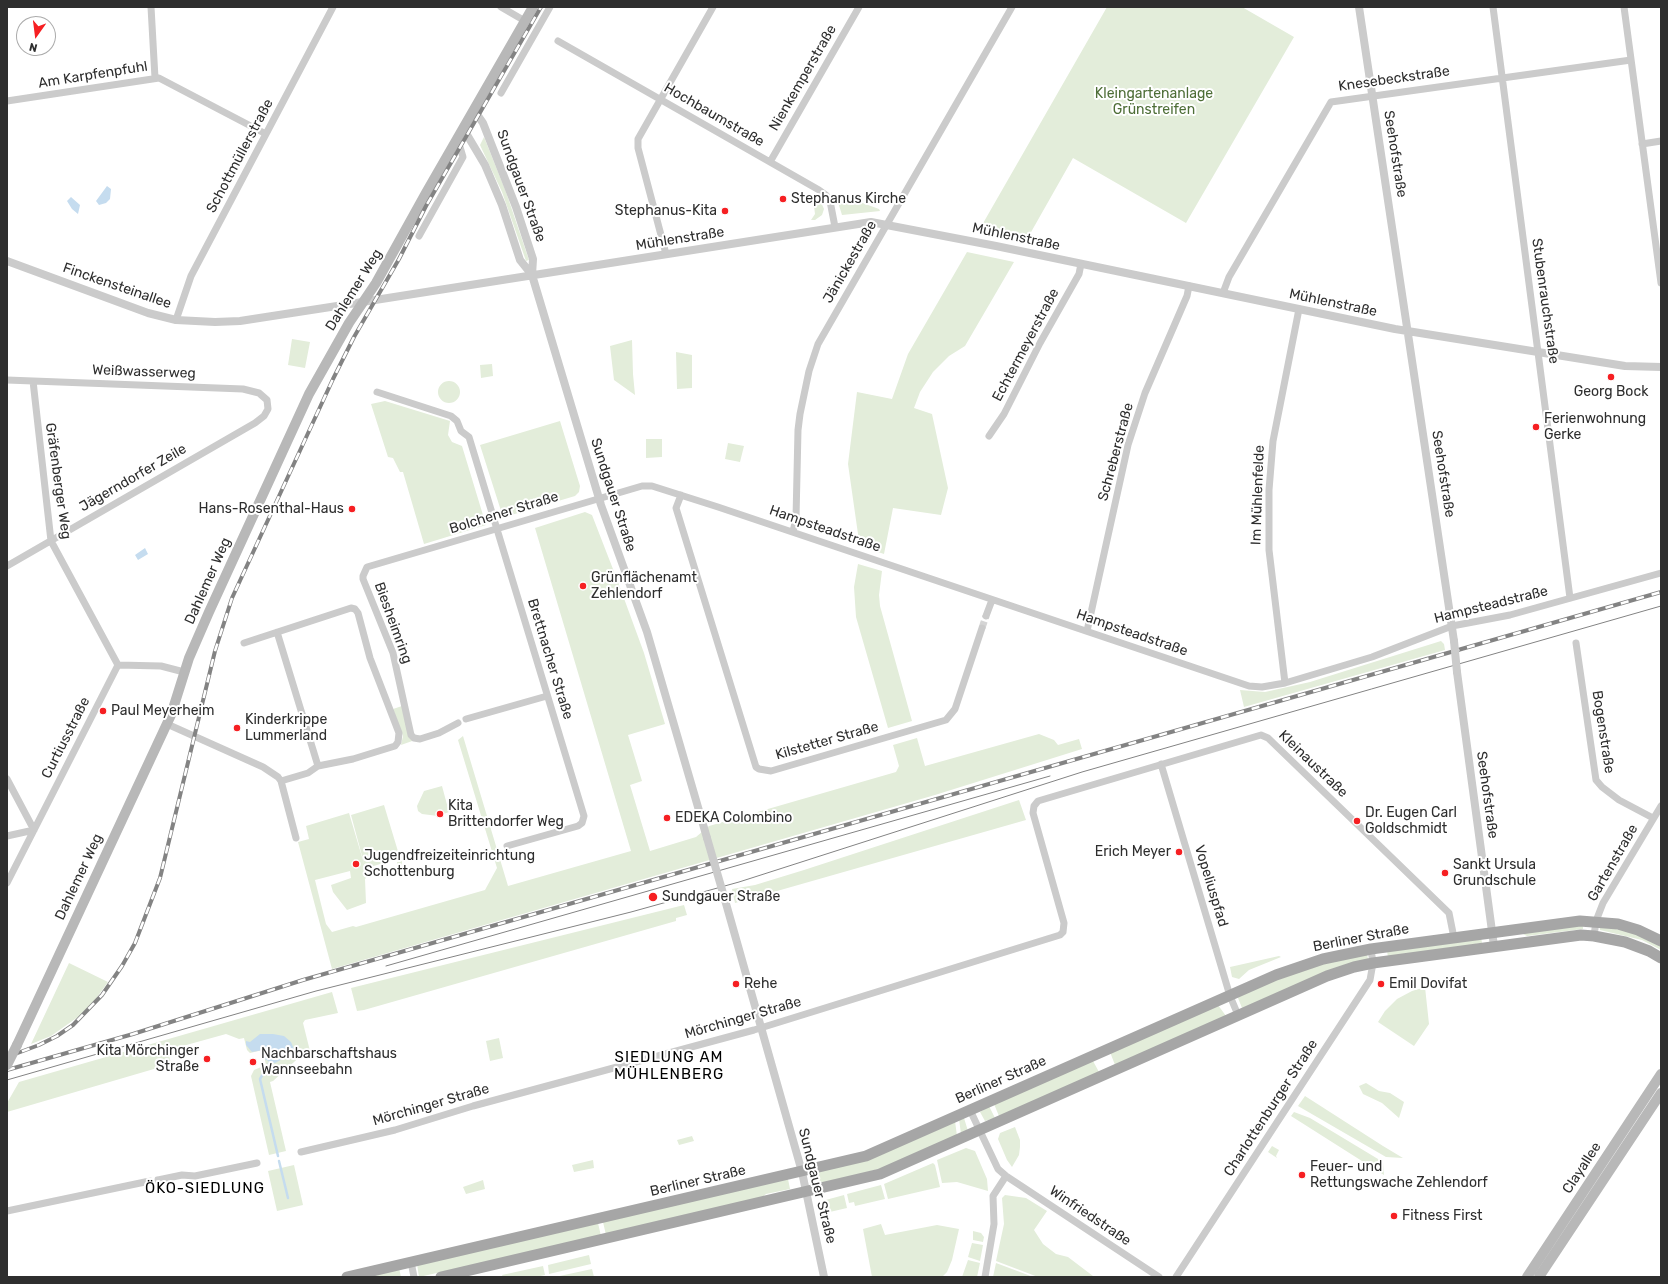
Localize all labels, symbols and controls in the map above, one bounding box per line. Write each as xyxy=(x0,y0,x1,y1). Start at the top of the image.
north arrow xyxy=(16,16,56,56)
street label: Nienkemperstraße xyxy=(766,22,840,134)
text: N xyxy=(28,40,39,54)
street label: Am Karpfenpfuhl xyxy=(37,58,149,92)
street label: Knesebeckstraße xyxy=(1337,63,1451,95)
street label: Hochbaumstraße xyxy=(661,80,767,150)
park label: Kleingartenanlage Grünstreifen xyxy=(1095,86,1213,118)
street label: Schottmüllerstraße xyxy=(203,96,277,216)
street label: Seehofstraße xyxy=(1380,109,1410,199)
street label: Sundgauer Straße xyxy=(493,128,549,244)
place label: Stephanus Kirche xyxy=(791,191,906,207)
marker: Stephanus Kirche xyxy=(778,194,788,204)
place label: Stephanus-Kita xyxy=(615,203,717,219)
marker: Stephanus-Kita xyxy=(720,206,730,216)
street label: Jänickestraße xyxy=(820,218,880,306)
street label: Mühlenstraße xyxy=(971,219,1061,255)
street label: Mühlenstraße xyxy=(635,224,725,254)
street label: Stubenrauchstraße xyxy=(1528,237,1562,365)
street label: Dahlemer Weg xyxy=(322,246,386,334)
street label: Finckensteinallee xyxy=(61,260,173,312)
street label: Mühlenstraße xyxy=(1288,285,1378,321)
street label: Echtermeyerstraße xyxy=(989,286,1063,404)
street label: Weißwasserweg xyxy=(92,362,196,382)
marker: Georg Bock xyxy=(1606,372,1616,382)
place label: Georg Bock xyxy=(1574,384,1648,400)
street label: Schreberstraße xyxy=(1095,401,1137,503)
place label: Ferienwohnung Gerke xyxy=(1544,411,1646,444)
street label: Gräfenberger Weg xyxy=(42,422,74,540)
marker: Ferienwohnung Gerke xyxy=(1531,422,1541,432)
street label: Seehofstraße xyxy=(1428,429,1458,519)
street label: Sundgauer Straße xyxy=(587,436,639,554)
street label: Jägerndorfer Zeile xyxy=(77,441,189,515)
street label: Im Mühlenfelde xyxy=(1248,445,1268,545)
street label: Bolchener Straße xyxy=(447,488,561,538)
place label: Hans-Rosenthal-Haus xyxy=(199,501,344,517)
street label: Hampsteadstraße xyxy=(767,502,883,556)
marker: Hans-Rosenthal-Haus xyxy=(347,504,357,514)
street label: Dahlemer Weg xyxy=(181,535,235,627)
place label: Grünflächenamt Zehlendorf xyxy=(591,570,697,602)
street label: Biesheimring xyxy=(370,580,416,666)
marker: Grünflächenamt Zehlendorf xyxy=(578,581,588,591)
street label: Hampsteadstraße xyxy=(1432,583,1550,627)
street label: Brettnacher Straße xyxy=(524,597,576,721)
street label: Hampsteadstraße xyxy=(1074,606,1190,660)
street label: Bogenstraße xyxy=(1588,689,1618,775)
street label: Curtiusstraße xyxy=(38,694,94,782)
place label: Paul Meyerheim xyxy=(111,703,214,719)
marker: Paul Meyerheim xyxy=(98,706,108,716)
place label: Kinderkrippe Lummerland xyxy=(245,712,327,744)
street label: Kilstetter Straße xyxy=(774,718,880,764)
marker: Kinderkrippe Lummerland xyxy=(232,723,242,733)
street label: Kleinaustraße xyxy=(1275,727,1351,801)
street label: Seehofstraße xyxy=(1473,750,1501,840)
place label: Kita Brittendorfer Weg xyxy=(448,798,564,830)
place label: Dr. Eugen Carl Goldschmidt xyxy=(1365,805,1457,838)
marker: Kita Brittendorfer Weg xyxy=(435,809,445,819)
place label: EDEKA Colombino xyxy=(675,810,792,826)
marker: EDEKA Colombino xyxy=(662,813,672,823)
marker: Dr. Eugen Carl Goldschmidt xyxy=(1352,816,1362,826)
street label: Gartenstraße xyxy=(1584,822,1642,904)
street label: Dahlemer Weg xyxy=(52,831,106,923)
street label: Vopeliuspfad xyxy=(1191,843,1231,929)
place label: Erich Meyer xyxy=(1095,844,1171,860)
marker: Erich Meyer xyxy=(1174,847,1184,857)
place label: Jugendfreizeiteinrichtung Schottenburg xyxy=(364,848,535,880)
place label: Sankt Ursula Grundschule xyxy=(1453,857,1536,890)
marker: Jugendfreizeiteinrichtung Schottenburg xyxy=(351,859,361,869)
marker: Sankt Ursula Grundschule xyxy=(1440,868,1450,878)
place label: Sundgauer Straße xyxy=(662,889,780,905)
marker: Sundgauer Straße xyxy=(647,891,659,903)
street label: Berliner Straße xyxy=(1312,920,1410,956)
place label: Rehe xyxy=(744,976,777,992)
place label: Emil Dovifat xyxy=(1389,976,1467,992)
marker: Rehe xyxy=(731,979,741,989)
marker: Emil Dovifat xyxy=(1376,979,1386,989)
street label: Mörchinger Straße xyxy=(683,993,803,1043)
street label: Charlottenburger Straße xyxy=(1220,1036,1322,1180)
place label: Kita Mörchinger Straße xyxy=(97,1043,199,1076)
place label: Nachbarschaftshaus Wannseebahn xyxy=(261,1046,397,1078)
district label: SIEDLUNG AM MÜHLENBERG xyxy=(614,1049,724,1084)
street label: Berliner Straße xyxy=(953,1052,1049,1108)
marker: Kita Mörchinger Straße xyxy=(202,1054,212,1064)
marker: Nachbarschaftshaus Wannseebahn xyxy=(248,1057,258,1067)
street label: Mörchinger Straße xyxy=(371,1080,491,1130)
street label: Sundgauer Straße xyxy=(795,1127,839,1245)
street label: Clayallee xyxy=(1559,1139,1605,1197)
place label: Feuer- und Rettungswache Zehlendorf xyxy=(1310,1159,1488,1192)
street label: Berliner Straße xyxy=(649,1162,747,1200)
marker: Feuer- und Rettungswache Zehlendorf xyxy=(1297,1170,1307,1180)
district label: ÖKO-SIEDLUNG xyxy=(145,1180,265,1198)
street label: Winfriedstraße xyxy=(1046,1183,1134,1249)
place label: Fitness First xyxy=(1402,1208,1483,1224)
marker: Fitness First xyxy=(1389,1211,1399,1221)

